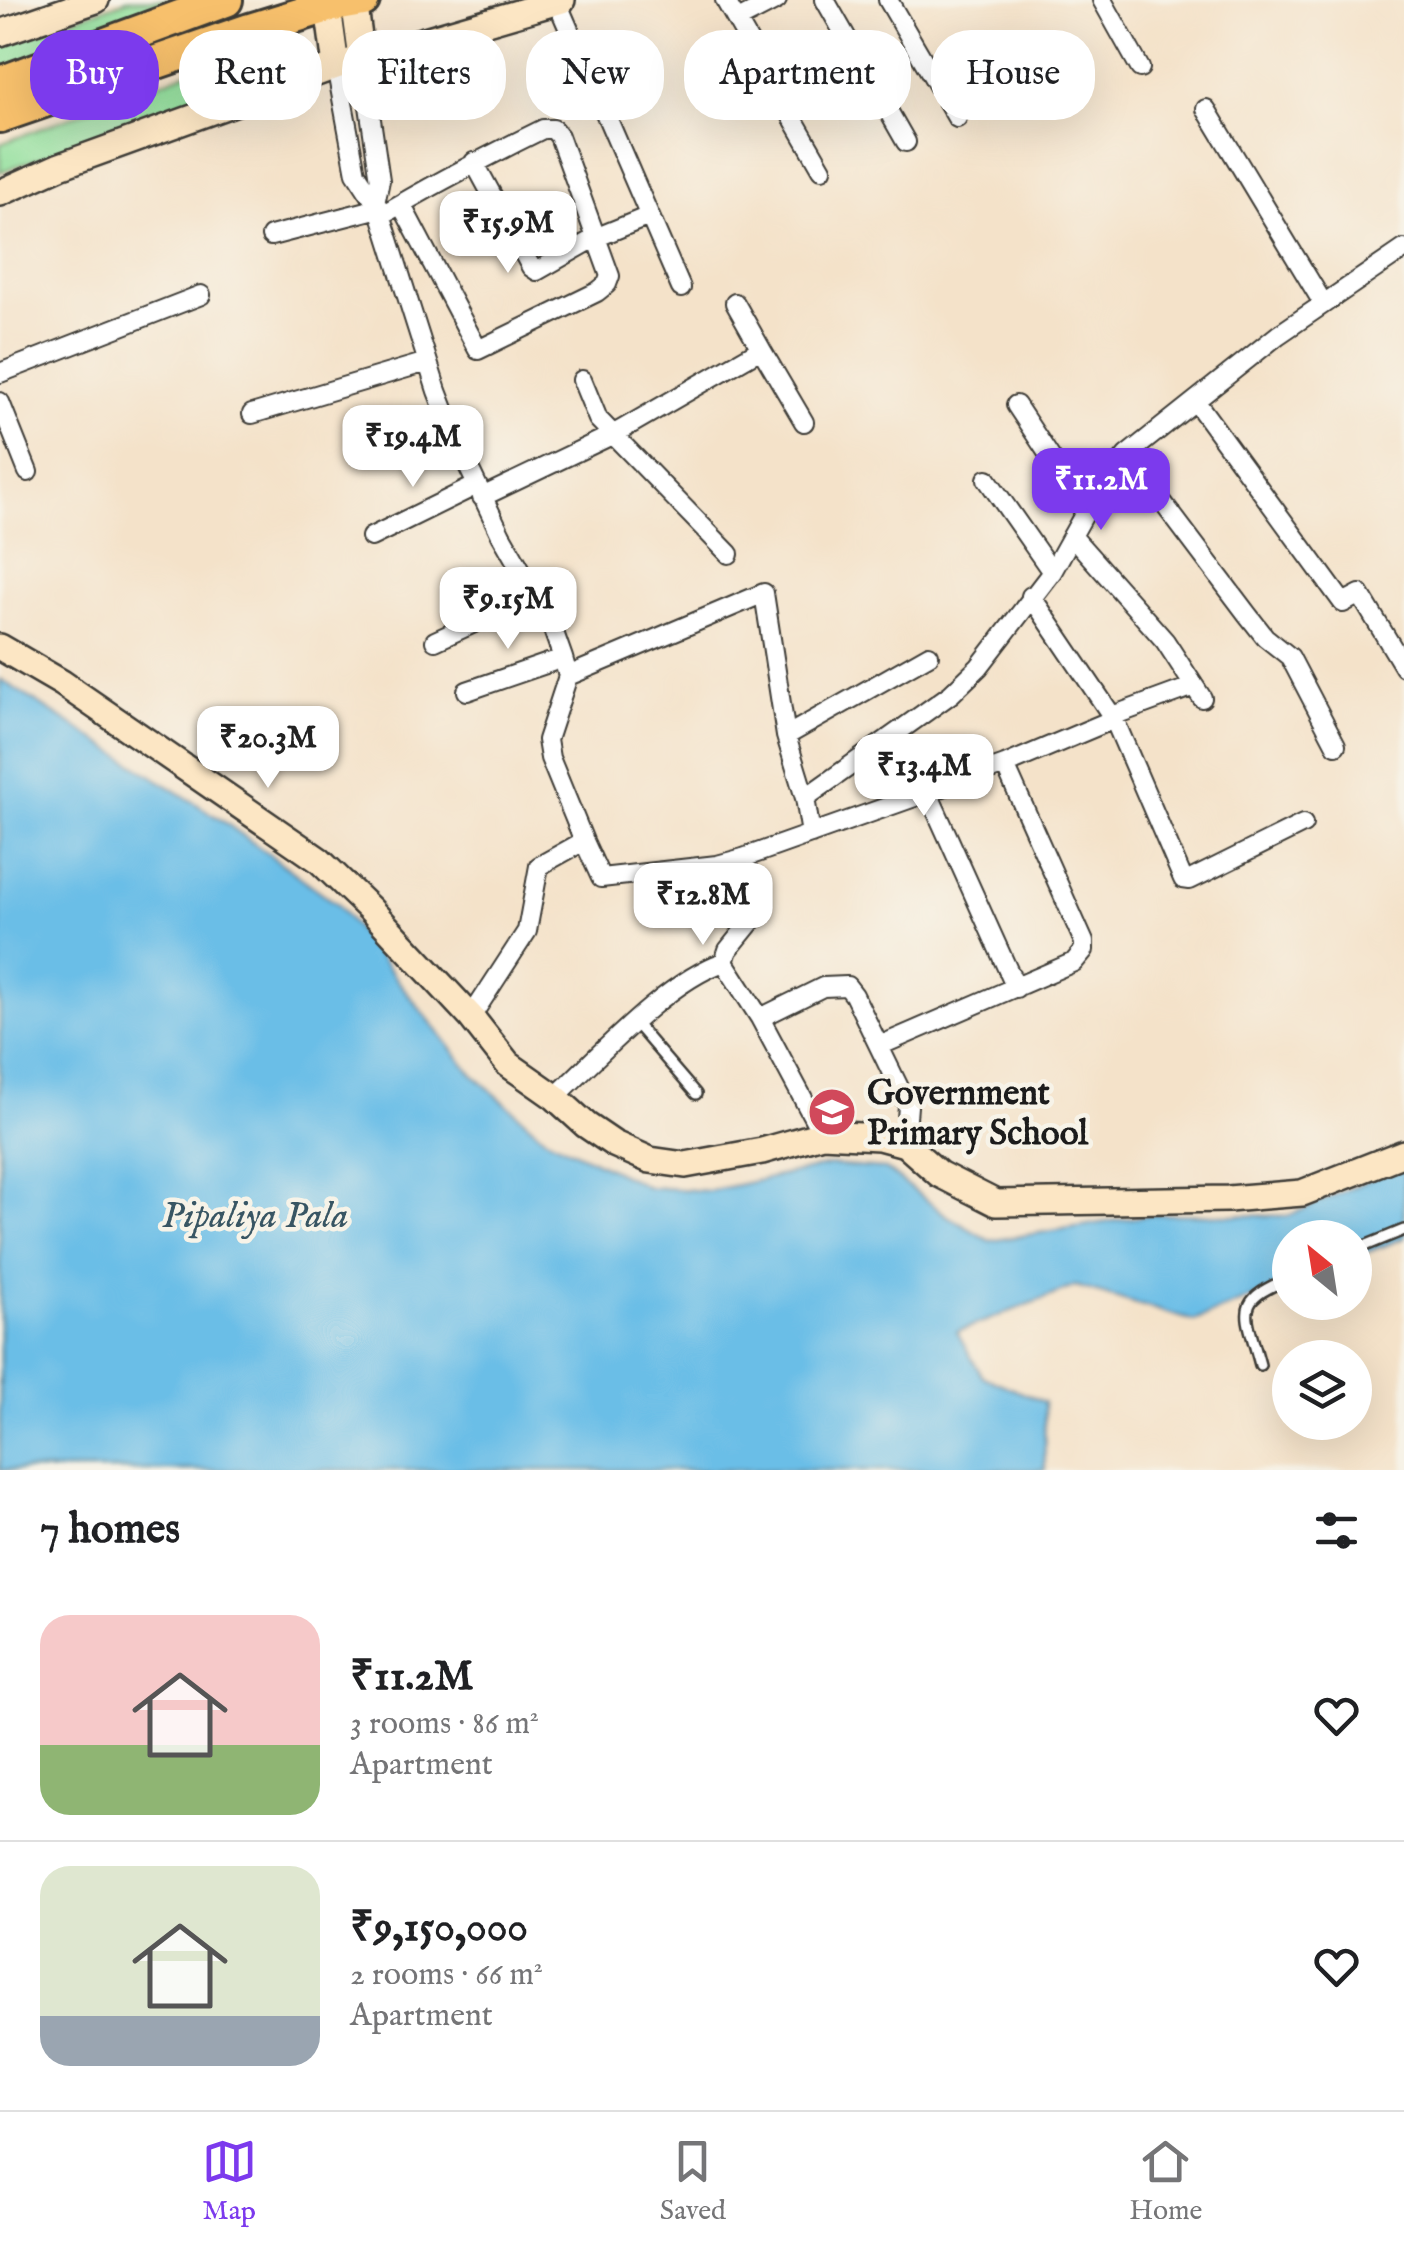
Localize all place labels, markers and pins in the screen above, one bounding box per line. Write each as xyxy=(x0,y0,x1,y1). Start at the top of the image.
pin: ₹15.9M xyxy=(427,191,589,276)
pin: ₹19.4M xyxy=(332,405,494,490)
pin: ₹11.2M xyxy=(1020,448,1182,533)
pin: ₹9.15M xyxy=(427,567,589,652)
pin: ₹20.3M xyxy=(187,706,349,791)
pin: ₹13.4M xyxy=(843,734,1005,819)
pin: ₹12.8M xyxy=(622,863,784,948)
place label: Government Primary School xyxy=(867,1072,1089,1157)
school or university icon: Government Primary School xyxy=(806,1086,858,1138)

